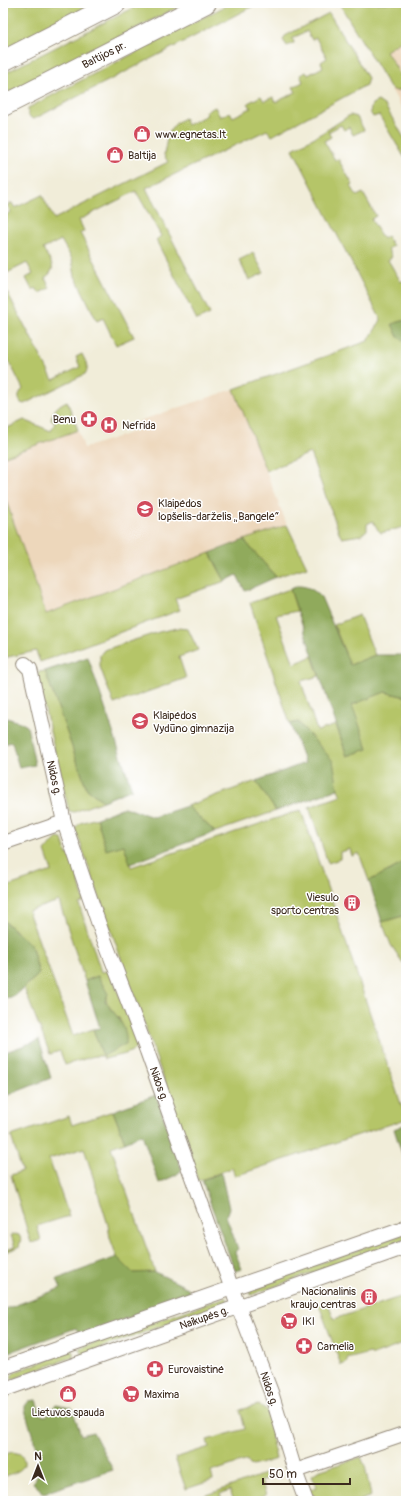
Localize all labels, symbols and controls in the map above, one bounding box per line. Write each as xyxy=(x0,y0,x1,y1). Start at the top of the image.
street label: Baltijos pr. xyxy=(80,38,128,72)
shop icon: www.egnetas.lt xyxy=(132,124,152,144)
place label: www.egnetas.lt xyxy=(155,128,227,141)
shop icon: Baltija xyxy=(105,145,125,165)
place label: Baltija xyxy=(128,149,156,162)
pharmacy icon: Benu xyxy=(79,409,99,429)
place label: Benu xyxy=(53,413,76,426)
hospital icon: Nefrida xyxy=(99,415,119,435)
place label: Nefrida xyxy=(122,419,156,432)
place label: Klaipėdos lopšelis-darželis „Bangelė“ xyxy=(158,497,279,523)
school or university icon: Klaipėdos lopšelis-darželis „Bangelė“ xyxy=(135,499,155,519)
place label: Klaipėdos Vydūno gimnazija xyxy=(153,709,234,735)
school or university icon: Klaipėdos Vydūno gimnazija xyxy=(130,711,150,731)
street label: Nidos g. xyxy=(44,759,64,797)
place label: Viesulo sporto centras xyxy=(271,891,339,917)
building icon: Viesulo sporto centras xyxy=(342,893,362,913)
street label: Nidos g. xyxy=(147,1065,171,1103)
place label: Nacionalinis kraujo centras xyxy=(291,1285,356,1311)
building icon: Nacionalinis kraujo centras xyxy=(359,1287,379,1307)
street label: Naikupės g. xyxy=(178,1304,230,1332)
supermarket icon: IKI xyxy=(279,1311,299,1331)
place label: IKI xyxy=(302,1315,315,1328)
pharmacy icon: Camelia xyxy=(294,1336,314,1356)
place label: Camelia xyxy=(317,1340,354,1353)
pharmacy icon: Eurovaistinė xyxy=(145,1359,165,1379)
place label: Eurovaistinė xyxy=(168,1363,224,1376)
street label: Nidos g. xyxy=(257,1370,281,1408)
shop icon: Lietuvos spauda xyxy=(58,1384,78,1404)
supermarket icon: Maxima xyxy=(121,1384,141,1404)
place label: Maxima xyxy=(144,1388,179,1401)
place label: Lietuvos spauda xyxy=(32,1406,104,1419)
north arrow xyxy=(18,1446,58,1486)
text: N xyxy=(34,1450,42,1463)
scale bar xyxy=(263,1460,350,1486)
text: 50 m xyxy=(269,1467,297,1482)

